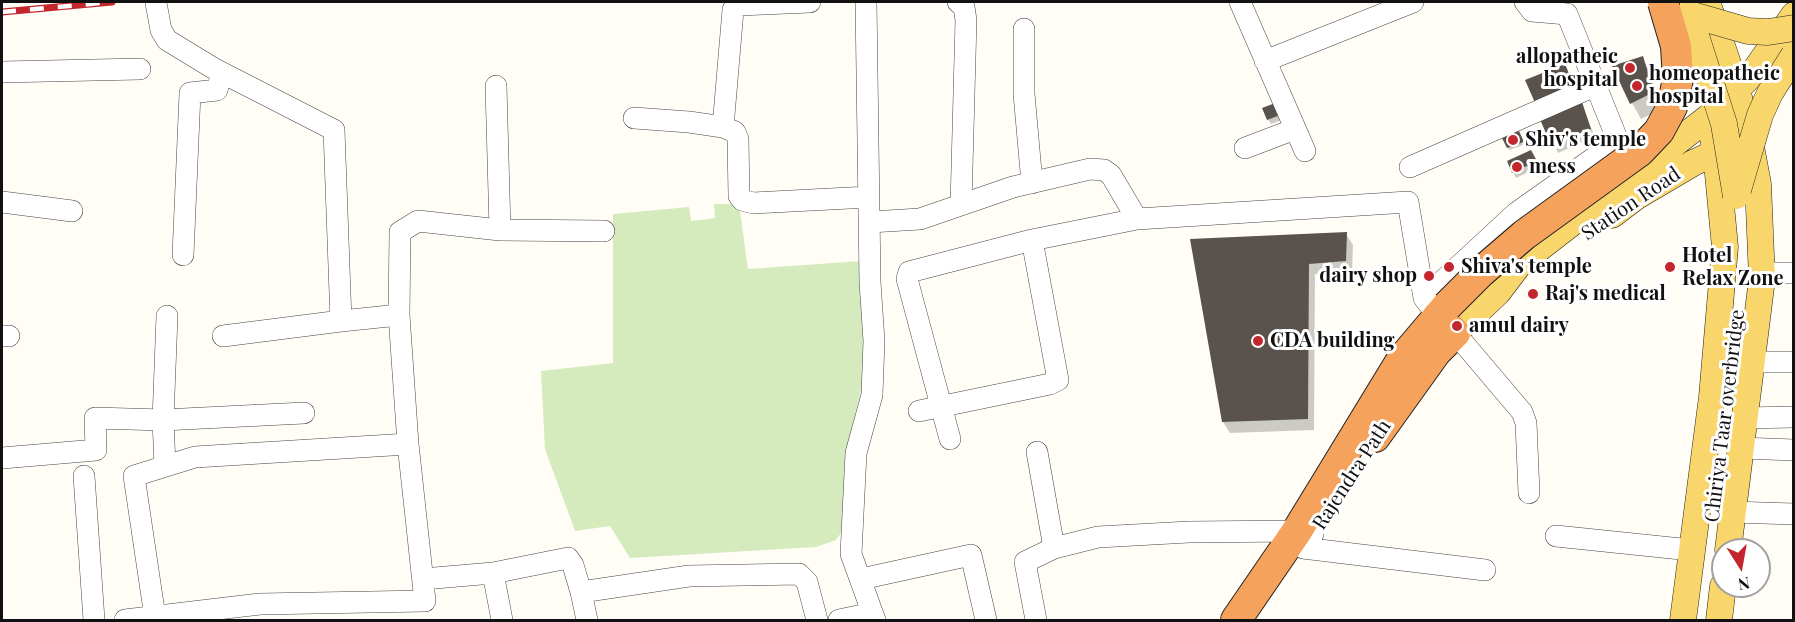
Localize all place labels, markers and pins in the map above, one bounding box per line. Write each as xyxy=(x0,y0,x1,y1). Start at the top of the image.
place label: allopatheic hospital xyxy=(1516,45,1618,92)
marker: allopatheic hospital xyxy=(1623,61,1637,75)
place label: homeopatheic hospital xyxy=(1649,62,1780,109)
marker: homeopatheic hospital xyxy=(1630,79,1644,93)
place label: Shiv's temple xyxy=(1525,128,1646,152)
marker: Shiv's temple xyxy=(1506,133,1520,147)
place label: mess xyxy=(1529,155,1576,179)
marker: mess xyxy=(1510,160,1524,174)
place label: Hotel Relax Zone xyxy=(1682,244,1784,291)
place label: Shiva's temple xyxy=(1461,255,1592,279)
marker: Shiva's temple xyxy=(1442,260,1456,274)
marker: Hotel Relax Zone xyxy=(1663,260,1677,274)
place label: dairy shop xyxy=(1319,264,1417,288)
marker: dairy shop xyxy=(1422,269,1436,283)
place label: Raj's medical xyxy=(1545,282,1666,306)
marker: Raj's medical xyxy=(1526,287,1540,301)
place label: amul dairy xyxy=(1469,314,1569,338)
marker: amul dairy xyxy=(1450,319,1464,333)
place label: CDA building xyxy=(1270,329,1395,353)
marker: CDA building xyxy=(1251,334,1265,348)

